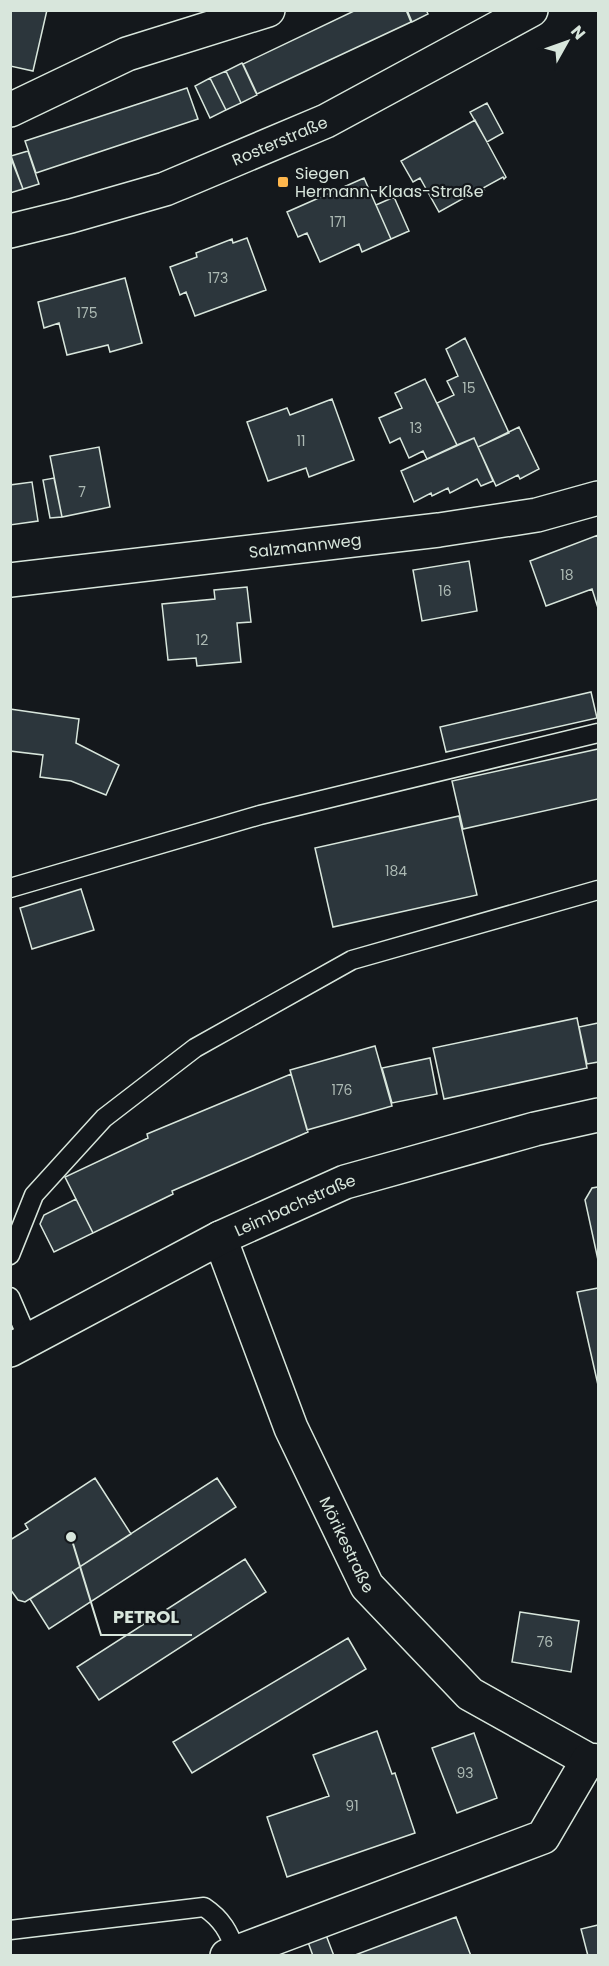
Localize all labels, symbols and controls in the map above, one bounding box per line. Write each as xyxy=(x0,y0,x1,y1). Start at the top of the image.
north arrow xyxy=(537,12,597,72)
text: N xyxy=(565,21,591,45)
street label: Rosterstraße xyxy=(228,110,331,171)
place label: Siegen Hermann-Klaas-Straße xyxy=(295,162,484,203)
marker: Siegen Hermann-Klaas-Straße xyxy=(276,175,290,189)
house number: 171 xyxy=(330,212,346,232)
house number: 173 xyxy=(208,268,228,288)
house number: 175 xyxy=(77,303,97,323)
house number: 15 xyxy=(462,378,476,398)
house number: 13 xyxy=(410,418,422,438)
house number: 11 xyxy=(297,431,305,451)
house number: 7 xyxy=(78,482,86,502)
street label: Salzmannweg xyxy=(247,528,363,564)
house number: 18 xyxy=(560,565,574,585)
house number: 16 xyxy=(438,581,452,601)
house number: 12 xyxy=(196,630,208,650)
house number: 184 xyxy=(385,861,407,881)
house number: 176 xyxy=(331,1080,353,1100)
street label: Leimbachstraße xyxy=(230,1168,358,1242)
street label: Mörikestraße xyxy=(314,1493,379,1598)
callout: PETROL xyxy=(101,1599,192,1635)
text: PETROL xyxy=(113,1604,179,1629)
house number: 76 xyxy=(537,1632,553,1652)
house number: 93 xyxy=(456,1763,474,1783)
house number: 91 xyxy=(345,1796,359,1816)

